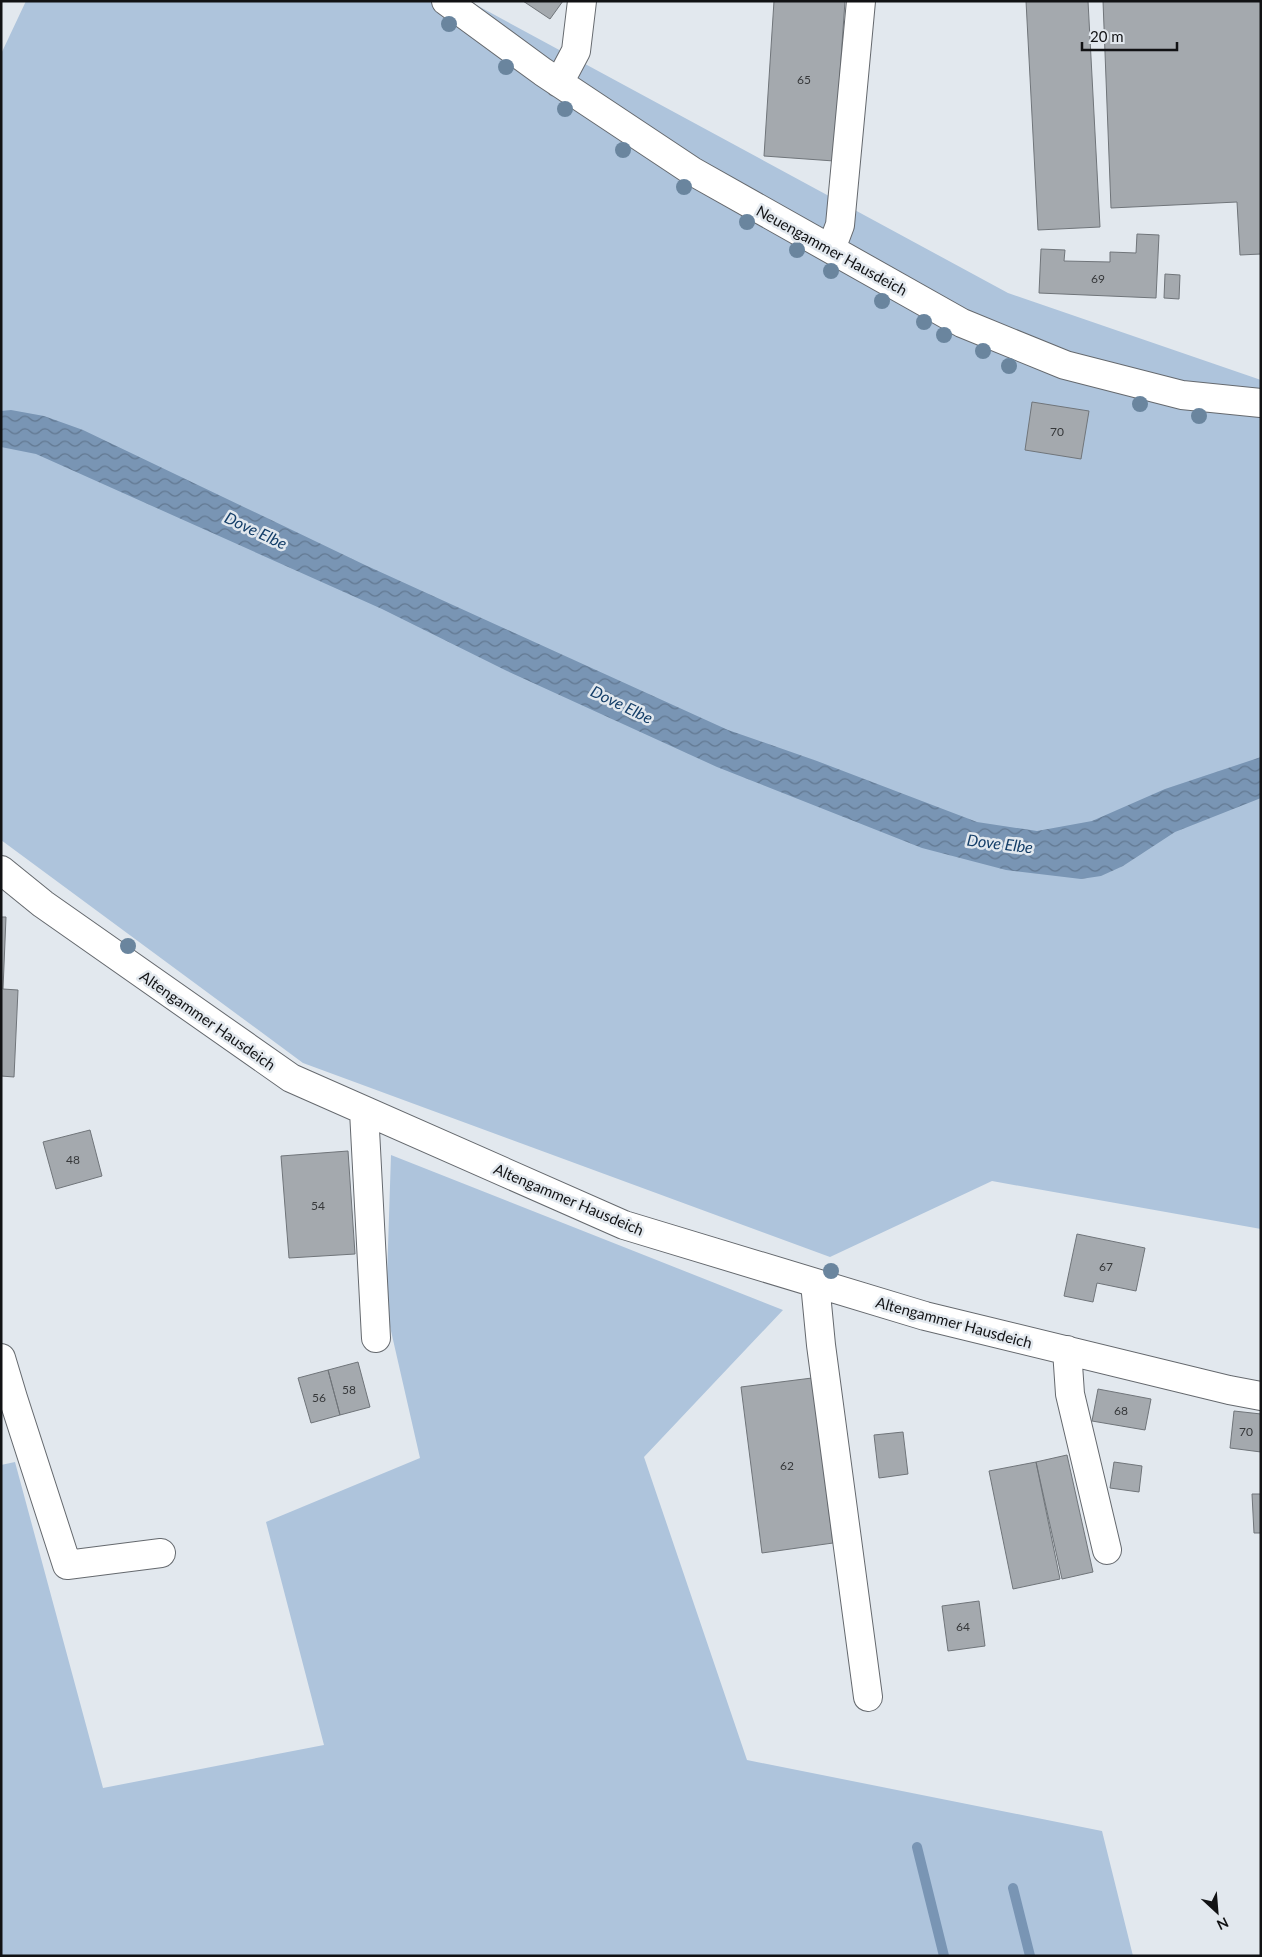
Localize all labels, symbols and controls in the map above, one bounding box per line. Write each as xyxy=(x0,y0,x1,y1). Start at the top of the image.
scale bar xyxy=(1082,20,1177,52)
text: 20 m xyxy=(1090,27,1124,45)
house number: 65 xyxy=(797,72,811,87)
street label: Neuengammer Hausdeich xyxy=(753,201,911,299)
house number: 69 xyxy=(1091,271,1105,286)
house number: 70 xyxy=(1050,424,1064,439)
water label: Dove Elbe xyxy=(222,507,290,553)
water label: Dove Elbe xyxy=(588,681,656,727)
water label: Dove Elbe xyxy=(966,830,1034,857)
street label: Altengammer Hausdeich xyxy=(137,966,279,1074)
house number: 48 xyxy=(66,1152,80,1167)
street label: Altengammer Hausdeich xyxy=(491,1159,647,1239)
house number: 54 xyxy=(311,1198,325,1213)
house number: 67 xyxy=(1099,1259,1113,1274)
street label: Altengammer Hausdeich xyxy=(874,1292,1034,1352)
house number: 58 xyxy=(342,1382,356,1397)
house number: 56 xyxy=(312,1390,326,1405)
house number: 68 xyxy=(1114,1403,1128,1418)
house number: 70 xyxy=(1239,1424,1253,1439)
house number: 62 xyxy=(780,1458,794,1473)
house number: 64 xyxy=(956,1619,970,1634)
north arrow xyxy=(1192,1887,1242,1937)
text: N xyxy=(1214,1914,1231,1934)

